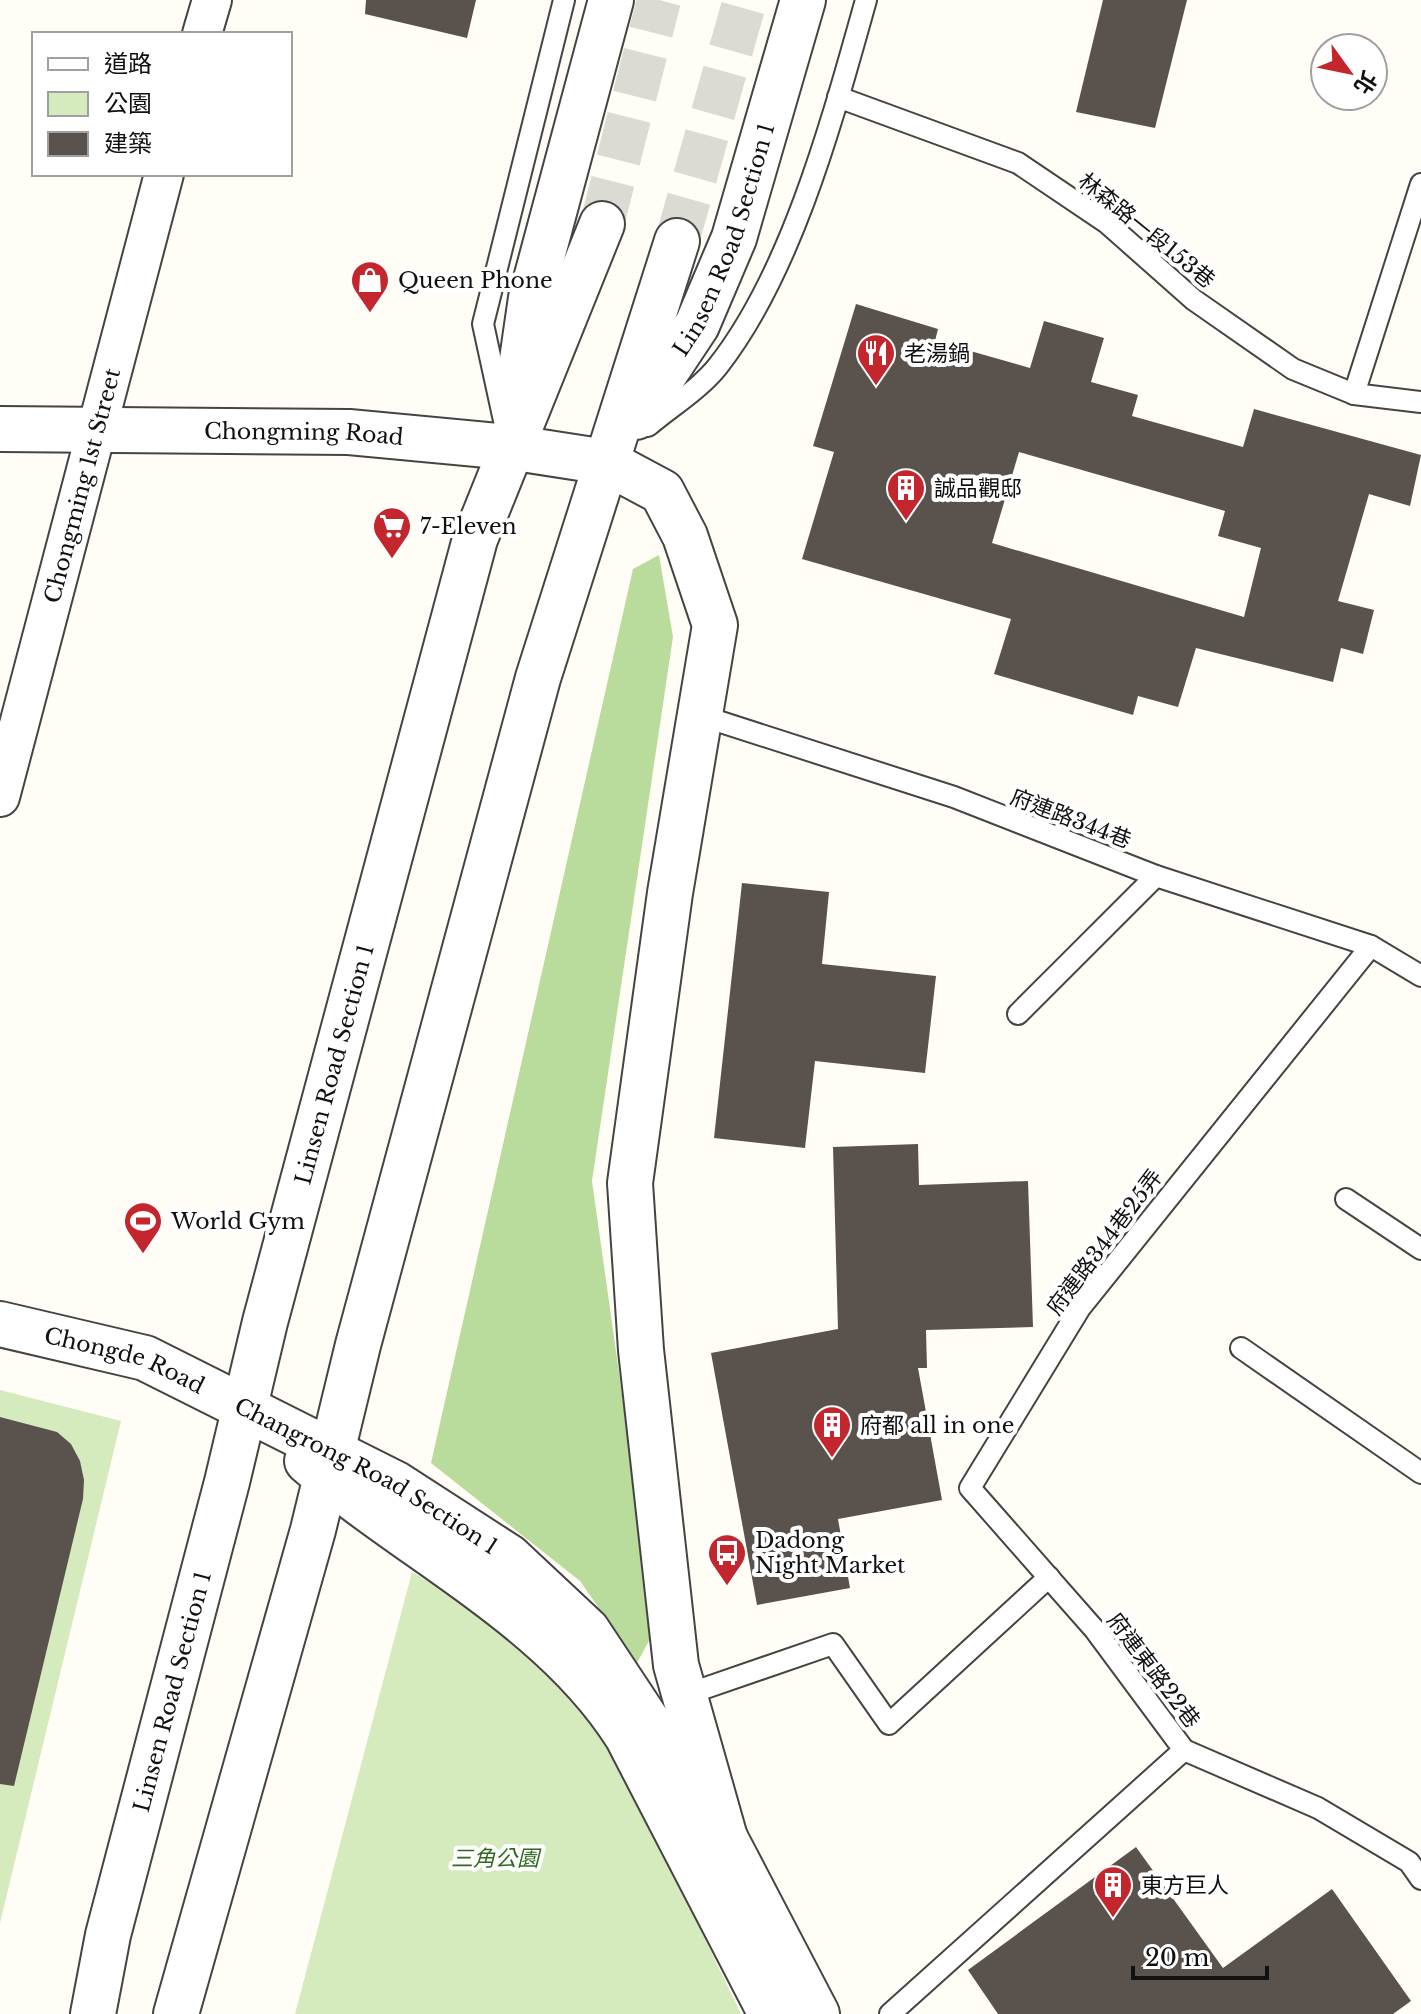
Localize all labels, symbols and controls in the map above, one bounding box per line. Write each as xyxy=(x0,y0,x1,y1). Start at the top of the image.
legend xyxy=(32,32,292,176)
north arrow xyxy=(1309,32,1389,112)
text: 道路 xyxy=(104,49,152,78)
text: 北 xyxy=(1348,66,1383,99)
text: 公園 xyxy=(104,89,152,118)
street label: Linsen Road Section 1 xyxy=(667,120,781,361)
text: 建築 xyxy=(104,129,152,158)
street label: 林森路一段153巷 xyxy=(1073,167,1220,294)
shop icon: Queen Phone xyxy=(349,259,391,314)
place label: Queen Phone xyxy=(398,267,553,294)
restaurant icon: 老湯鍋 xyxy=(855,332,897,387)
place label: 老湯鍋 xyxy=(904,340,970,367)
street label: Chongming 1st Street xyxy=(39,365,126,606)
street label: Chongming Road xyxy=(204,418,405,451)
building icon: 誠品觀邸 xyxy=(885,467,927,522)
place label: 誠品觀邸 xyxy=(934,475,1022,502)
supermarket icon: 7-Eleven xyxy=(371,505,413,560)
place label: 7-Eleven xyxy=(420,513,517,540)
street label: 府連路344巷 xyxy=(1007,783,1135,854)
street label: Linsen Road Section 1 xyxy=(289,941,380,1188)
street label: 府連路344巷25弄 xyxy=(1041,1164,1168,1320)
sports icon: World Gym xyxy=(122,1200,164,1255)
place label: World Gym xyxy=(170,1208,305,1235)
street label: Chongde Road xyxy=(42,1322,209,1400)
street label: Changrong Road Section 1 xyxy=(230,1392,503,1560)
building icon: 府都 all in one xyxy=(811,1404,853,1459)
place label: 府都 all in one xyxy=(860,1412,1014,1439)
place label: Dadong Night Market xyxy=(755,1527,906,1579)
bus stop icon: Dadong Night Market xyxy=(706,1532,748,1587)
street label: Linsen Road Section 1 xyxy=(128,1569,217,1815)
street label: 府連東路22巷 xyxy=(1102,1607,1206,1733)
park label: 三角公園 xyxy=(451,1845,542,1872)
building icon: 東方巨人 xyxy=(1092,1864,1134,1919)
place label: 東方巨人 xyxy=(1141,1872,1229,1899)
scale bar xyxy=(1133,1930,1267,1980)
text: 20 m xyxy=(1145,1943,1210,1972)

